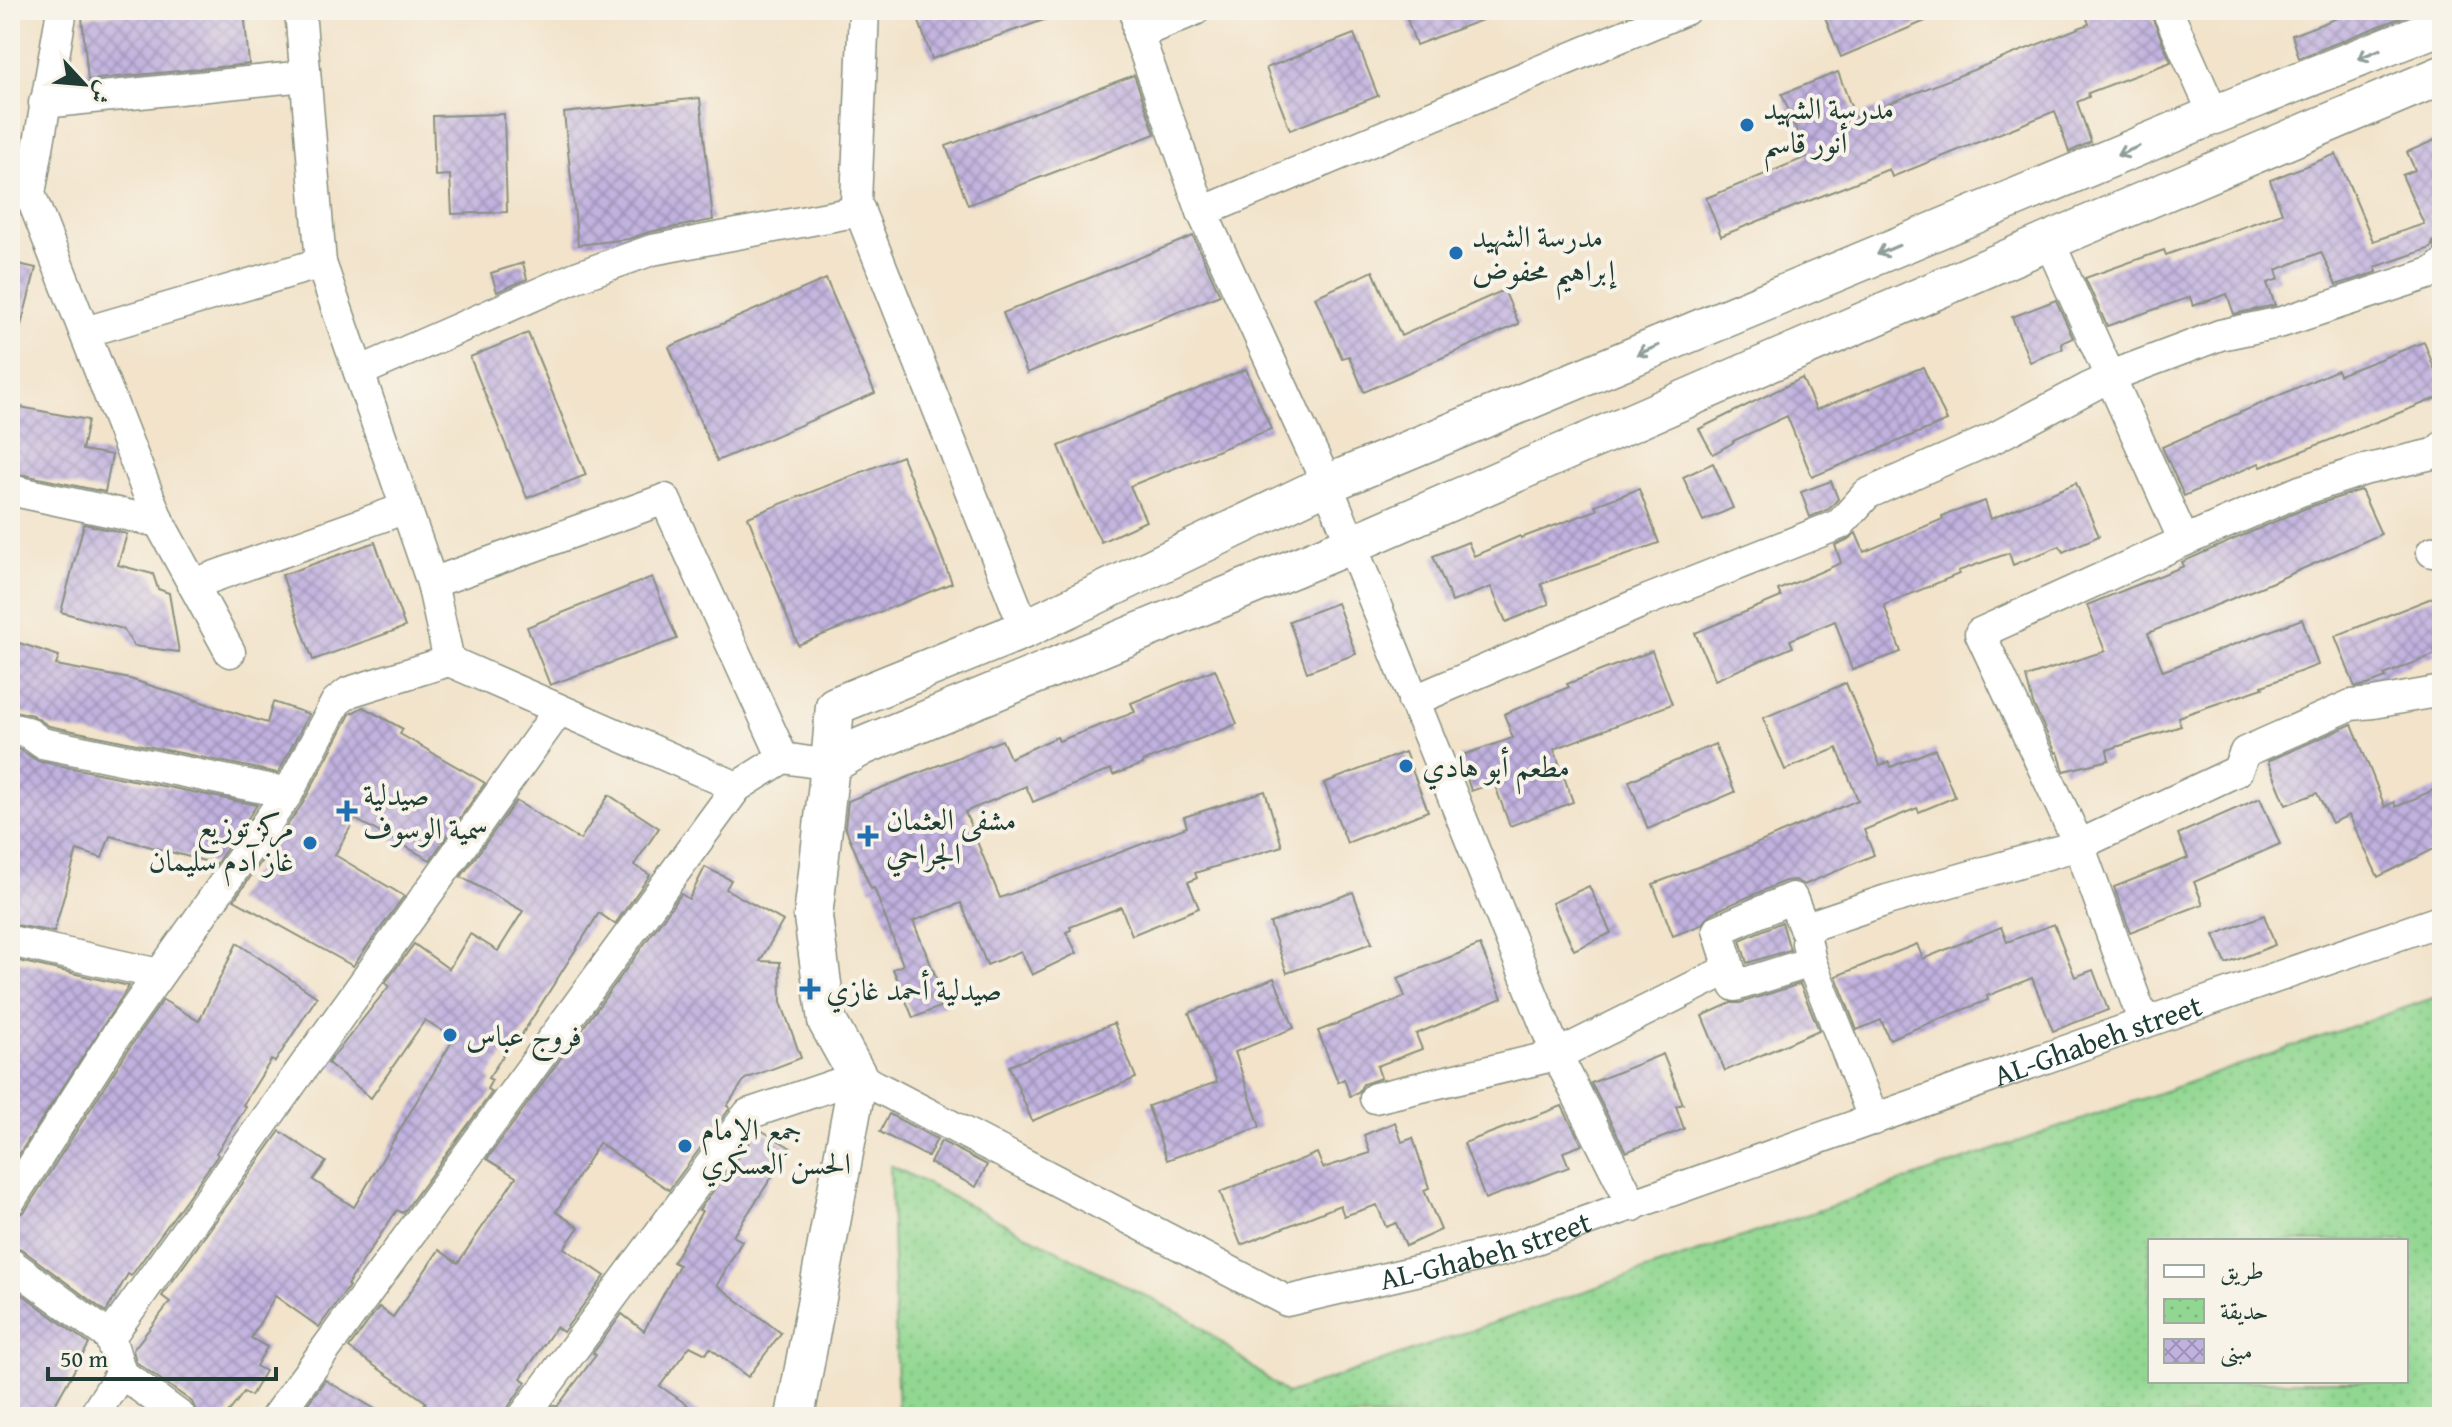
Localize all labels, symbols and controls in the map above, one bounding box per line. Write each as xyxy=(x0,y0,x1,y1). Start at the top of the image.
north arrow xyxy=(44,44,124,124)
one-way arrow xyxy=(2357,47,2382,62)
text: ش xyxy=(83,76,121,110)
place label: مدرسة الشهيد أنور قاسم xyxy=(1763,86,1894,172)
marker: مدرسة الشهيد أنور قاسم xyxy=(1738,116,1756,134)
one-way arrow xyxy=(2116,144,2141,159)
place label: مدرسة الشهيد إبراهيم محفوض xyxy=(1472,214,1617,300)
marker: مدرسة الشهيد إبراهيم محفوض xyxy=(1447,244,1465,262)
one-way arrow xyxy=(1876,244,1901,259)
one-way arrow xyxy=(1636,344,1661,359)
place label: مطعم أبو هادي xyxy=(1422,744,1570,795)
marker: مطعم أبو هادي xyxy=(1397,757,1415,775)
place label: صيدلية سمية الوسوف xyxy=(363,772,488,850)
place label: مشفى العثمان الجراحي xyxy=(886,797,1016,878)
marker: صيدلية سمية الوسوف xyxy=(338,802,356,820)
place label: مركز توزيع غاز آدم سليمان xyxy=(148,804,294,887)
marker: مشفى العثمان الجراحي xyxy=(857,825,879,847)
marker: مركز توزيع غاز آدم سليمان xyxy=(301,834,319,852)
place label: صيدلية أحمد غازي xyxy=(826,967,1002,1014)
marker: صيدلية أحمد غازي xyxy=(801,980,819,998)
street label: AL-Ghabeh street xyxy=(1987,983,2208,1097)
place label: فروج عباس xyxy=(466,1013,582,1062)
marker: فروج عباس xyxy=(441,1026,459,1044)
place label: جمع الإمام الحسن العسكري xyxy=(701,1107,851,1188)
marker: جمع الإمام الحسن العسكري xyxy=(676,1137,694,1155)
street label: AL-Ghabeh street xyxy=(1375,1199,1597,1301)
legend xyxy=(2148,1239,2408,1383)
text: طريق xyxy=(2220,1253,2264,1288)
text: حديقة xyxy=(2220,1293,2269,1328)
scale bar xyxy=(48,1331,276,1381)
text: مبنى xyxy=(2220,1333,2253,1368)
text: 50 m xyxy=(60,1341,108,1376)

